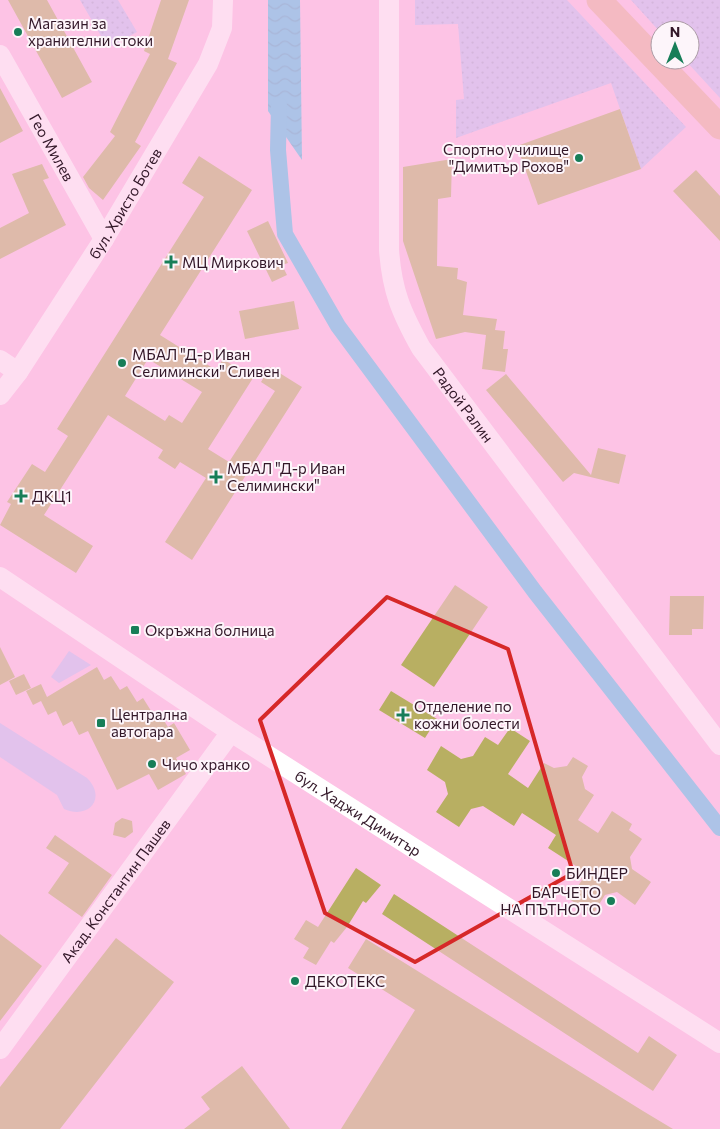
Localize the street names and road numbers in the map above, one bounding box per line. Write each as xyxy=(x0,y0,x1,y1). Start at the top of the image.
street label: Гео Милев xyxy=(26,110,78,184)
street label: бул. Христо Ботев xyxy=(85,145,165,262)
street label: Радой Ралин xyxy=(430,363,498,446)
street label: бул. Хаджи Димитър xyxy=(292,766,425,860)
street label: Акад. Константин Пашев xyxy=(57,815,174,966)

